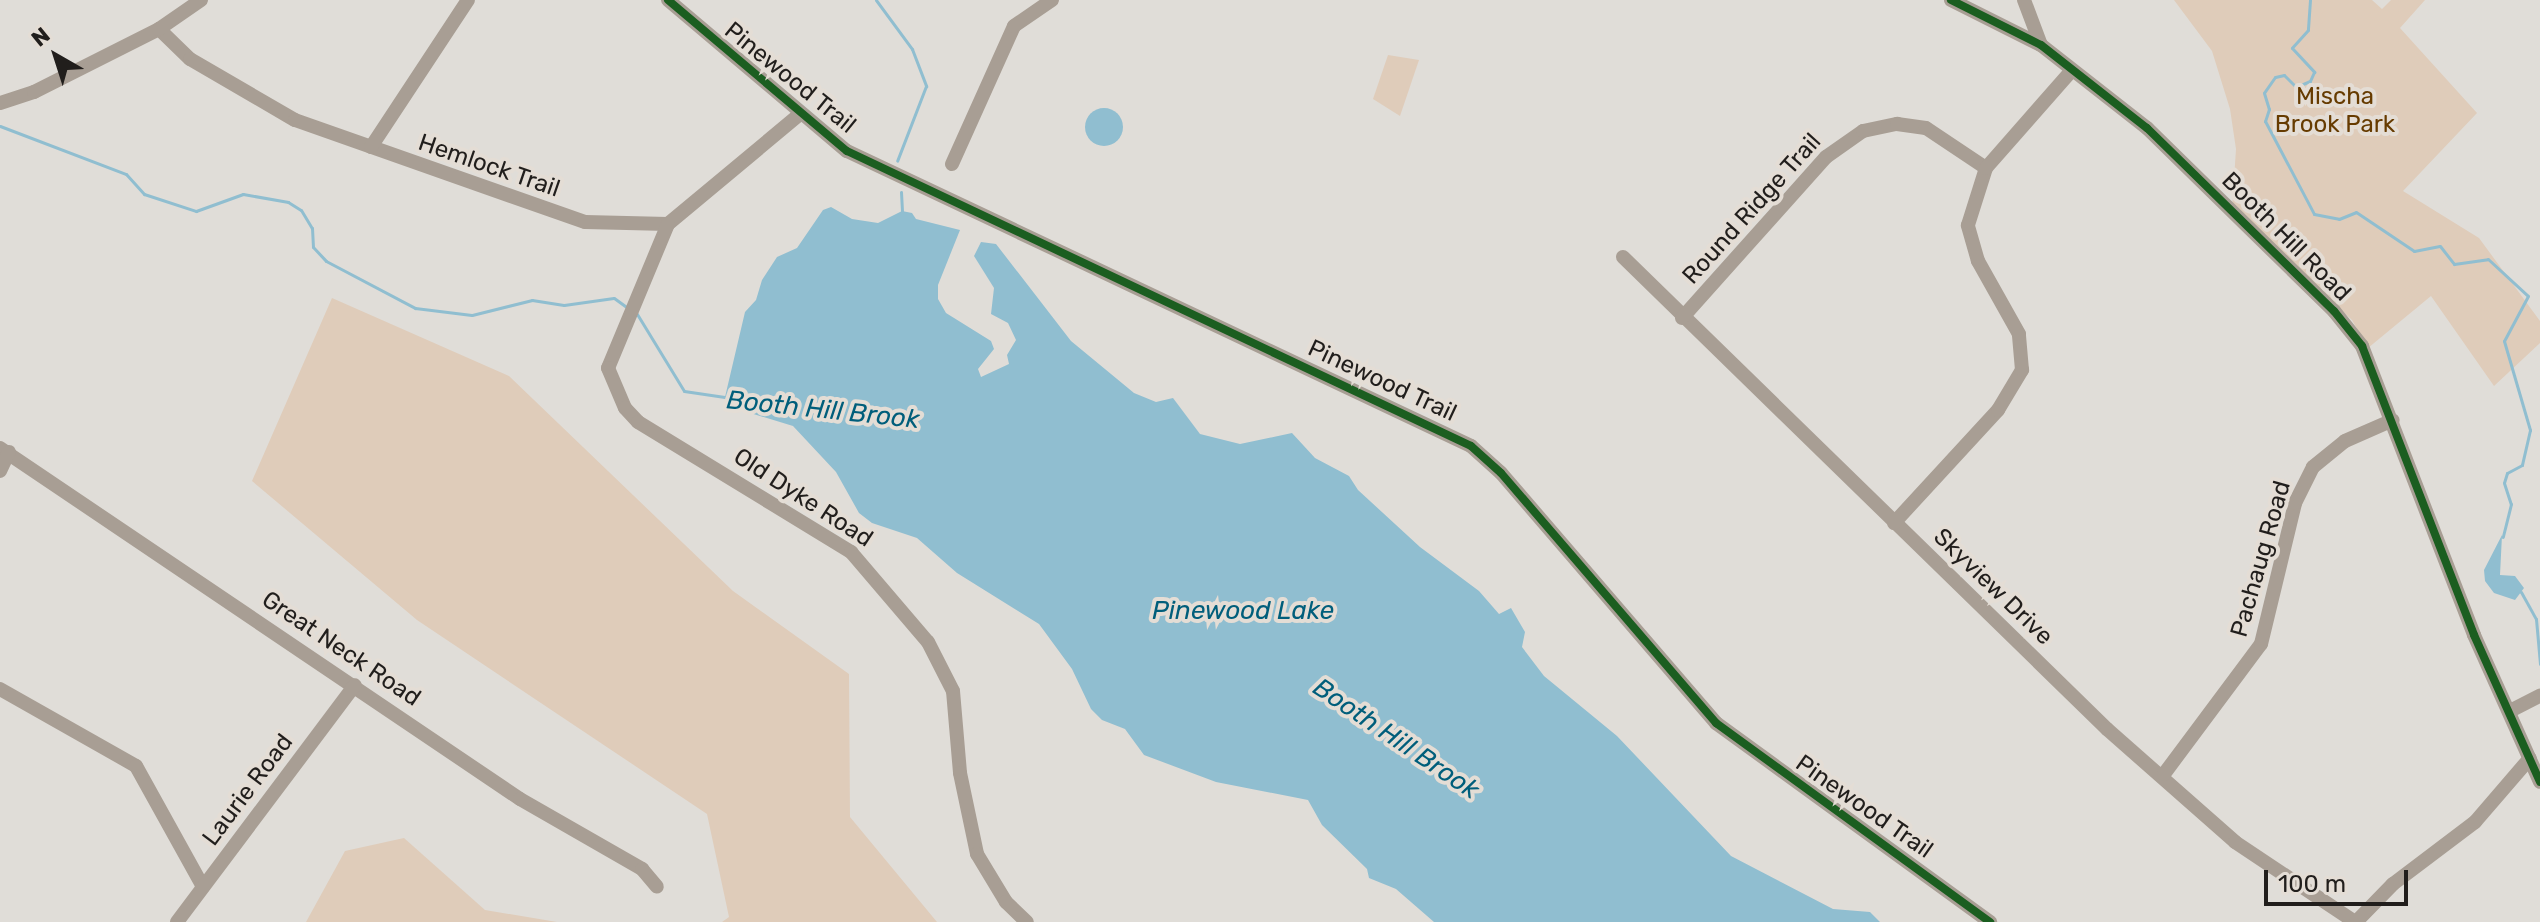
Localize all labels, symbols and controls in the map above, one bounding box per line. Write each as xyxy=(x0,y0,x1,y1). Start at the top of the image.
north arrow xyxy=(16,16,96,96)
street label: Pinewood Trail xyxy=(718,16,862,140)
text: N xyxy=(26,21,55,52)
park label: Mischa Brook Park xyxy=(2275,83,2395,139)
street label: Round Ridge Trail xyxy=(1676,127,1828,291)
street label: Hemlock Trail xyxy=(414,128,564,204)
street label: Booth Hill Road xyxy=(2215,166,2357,308)
street label: Pinewood Trail xyxy=(1303,334,1461,428)
water label: Booth Hill Brook xyxy=(725,384,921,436)
street label: Old Dyke Road xyxy=(728,442,878,554)
street label: Pachaug Road xyxy=(2225,478,2297,640)
street label: Skyview Drive xyxy=(1927,523,2059,651)
street label: Great Neck Road xyxy=(256,585,426,713)
water label: Pinewood Lake xyxy=(1152,595,1334,627)
water label: Booth Hill Brook xyxy=(1307,672,1485,806)
street label: Laurie Road xyxy=(197,728,299,852)
street label: Pinewood Trail xyxy=(1790,749,1938,865)
scale bar xyxy=(2268,854,2412,904)
text: 100 m xyxy=(2278,870,2346,898)

